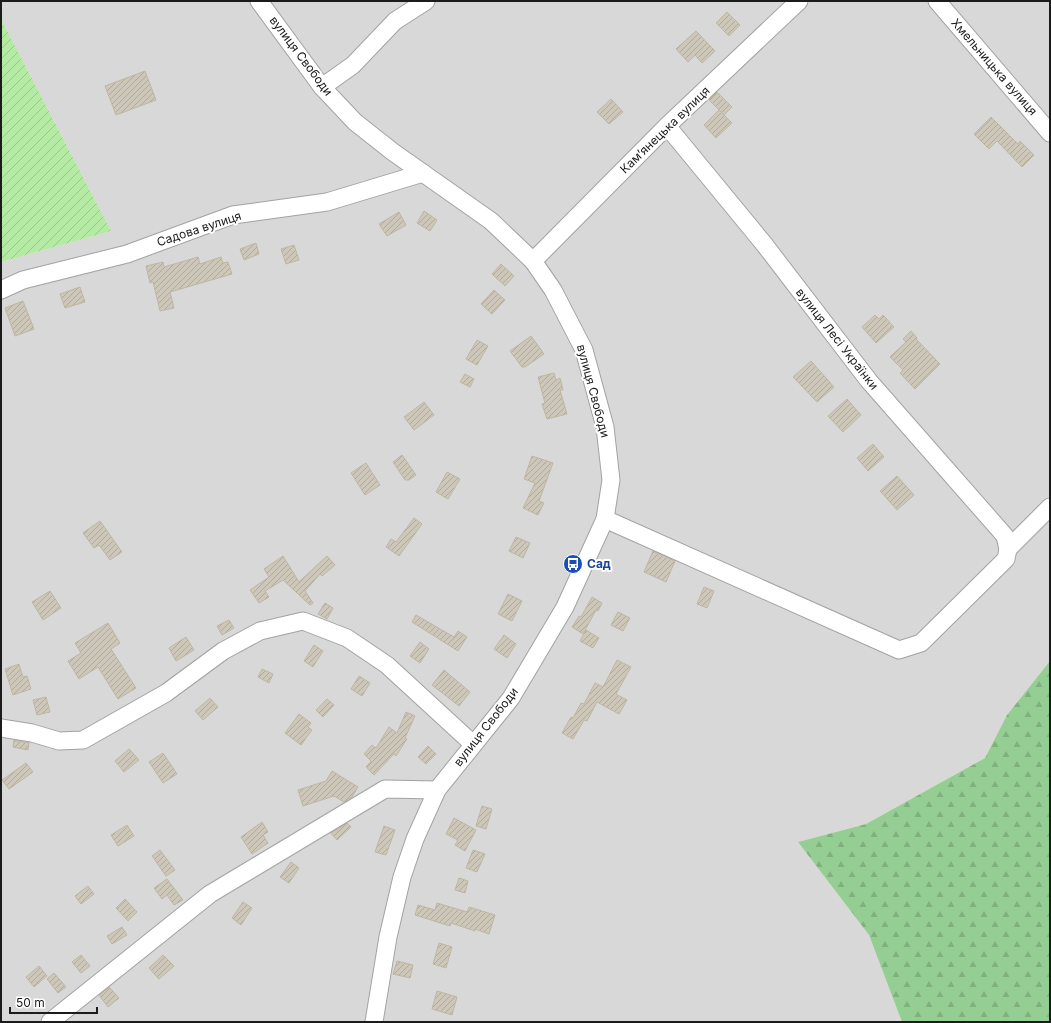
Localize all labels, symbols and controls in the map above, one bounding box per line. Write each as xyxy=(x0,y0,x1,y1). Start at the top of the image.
street label: вулиця Свободи xyxy=(267,13,336,98)
street label: Хмельницька вулиця xyxy=(948,15,1041,118)
street label: Камʼянецька вулиця xyxy=(617,83,713,176)
street label: Садова вулиця xyxy=(155,208,243,249)
street label: вулиця Лесі Українки xyxy=(793,285,882,393)
street label: вулиця Свободи xyxy=(574,343,613,439)
bus stop icon: Сад xyxy=(562,553,584,575)
place label: Сад xyxy=(587,556,611,571)
street label: вулиця Свободи xyxy=(450,684,521,769)
scale bar xyxy=(10,989,97,1015)
text: 50 m xyxy=(16,995,45,1010)

